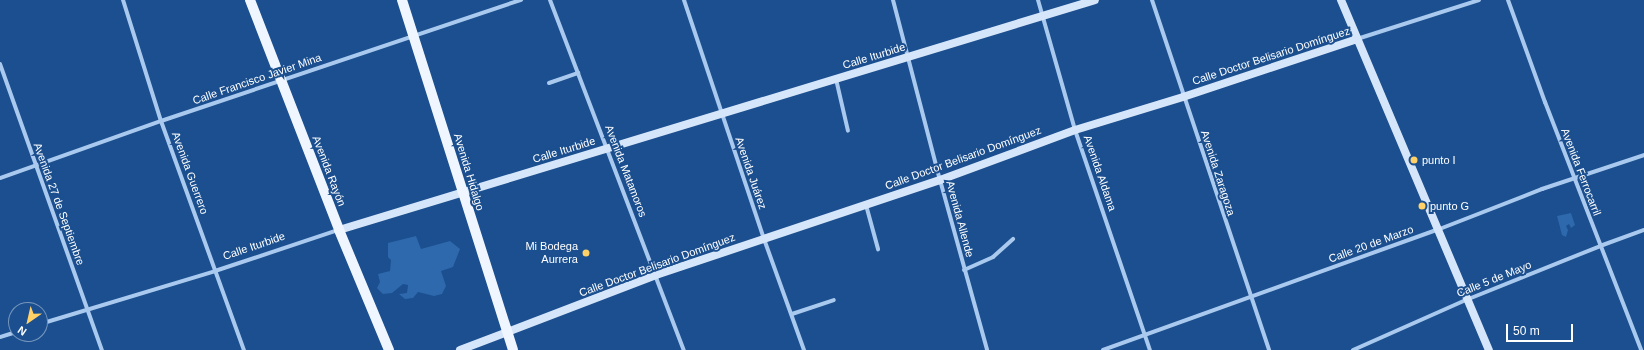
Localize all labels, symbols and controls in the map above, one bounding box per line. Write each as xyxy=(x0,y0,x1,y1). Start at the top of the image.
street label: Calle Doctor Belisario Domínguez xyxy=(1190,24,1352,88)
street label: Calle Iturbide xyxy=(841,40,907,72)
street label: Calle Francisco Javier Mina xyxy=(191,51,323,107)
street label: Avenida Matamoros xyxy=(602,123,650,219)
street label: Calle Doctor Belisario Domínguez xyxy=(883,124,1043,192)
street label: Avenida Ferrocarril xyxy=(1558,126,1604,218)
street label: Avenida Zaragoza xyxy=(1198,129,1238,217)
street label: Avenida Guerrero xyxy=(169,130,211,216)
street label: Avenida Hidalgo xyxy=(451,132,487,212)
street label: Avenida Aldama xyxy=(1081,133,1119,213)
street label: Avenida Rayón xyxy=(310,134,348,208)
street label: Calle Iturbide xyxy=(531,134,597,166)
street label: Avenida Juárez xyxy=(732,135,770,211)
street label: Avenida 27 de Septiembre xyxy=(31,141,87,267)
place label: punto I xyxy=(1422,153,1456,167)
marker: punto I xyxy=(1409,155,1419,165)
street label: Avenida Allende xyxy=(943,179,977,259)
place label: punto G xyxy=(1430,199,1469,213)
marker: punto G xyxy=(1417,201,1427,211)
street label: Calle 20 de Marzo xyxy=(1327,223,1415,265)
street label: Calle Iturbide xyxy=(221,229,287,263)
street label: Calle Doctor Belisario Domínguez xyxy=(577,231,737,299)
place label: Mi Bodega Aurrera xyxy=(525,240,578,266)
marker: Mi Bodega Aurrera xyxy=(581,248,591,258)
street label: Calle 5 de Mayo xyxy=(1455,258,1533,300)
north arrow xyxy=(8,302,48,342)
scale bar xyxy=(1508,316,1575,342)
text: N xyxy=(15,324,29,338)
text: 50 m xyxy=(1513,324,1540,338)

